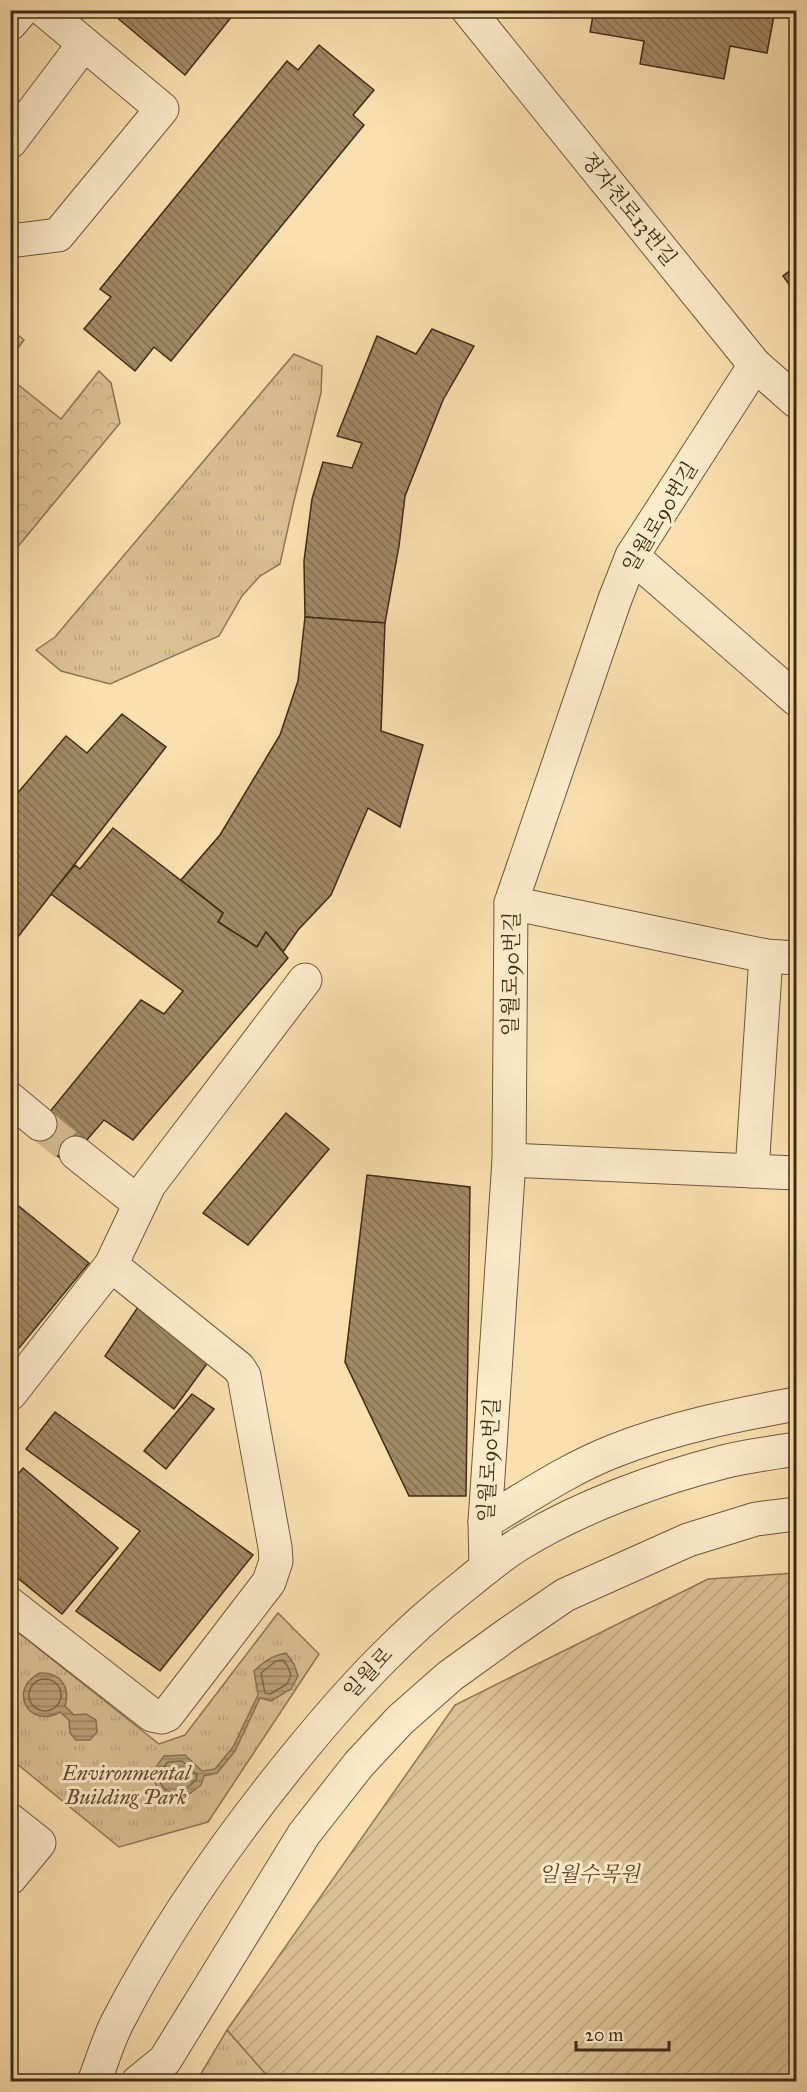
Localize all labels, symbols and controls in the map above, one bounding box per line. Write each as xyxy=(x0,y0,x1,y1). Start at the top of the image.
street label: 정자천로13번길 xyxy=(575,147,683,271)
street label: 일월로90번길 xyxy=(617,457,703,577)
street label: 일월로90번길 xyxy=(497,911,525,1037)
street label: 일월로90번길 xyxy=(473,1397,505,1523)
street label: 일월로 xyxy=(338,1642,398,1704)
park label: Environmental Building Park xyxy=(61,1760,193,1810)
park label: 일월수목원 xyxy=(538,1861,641,1887)
scale bar xyxy=(576,2014,669,2052)
text: 20 m xyxy=(585,2024,623,2046)

